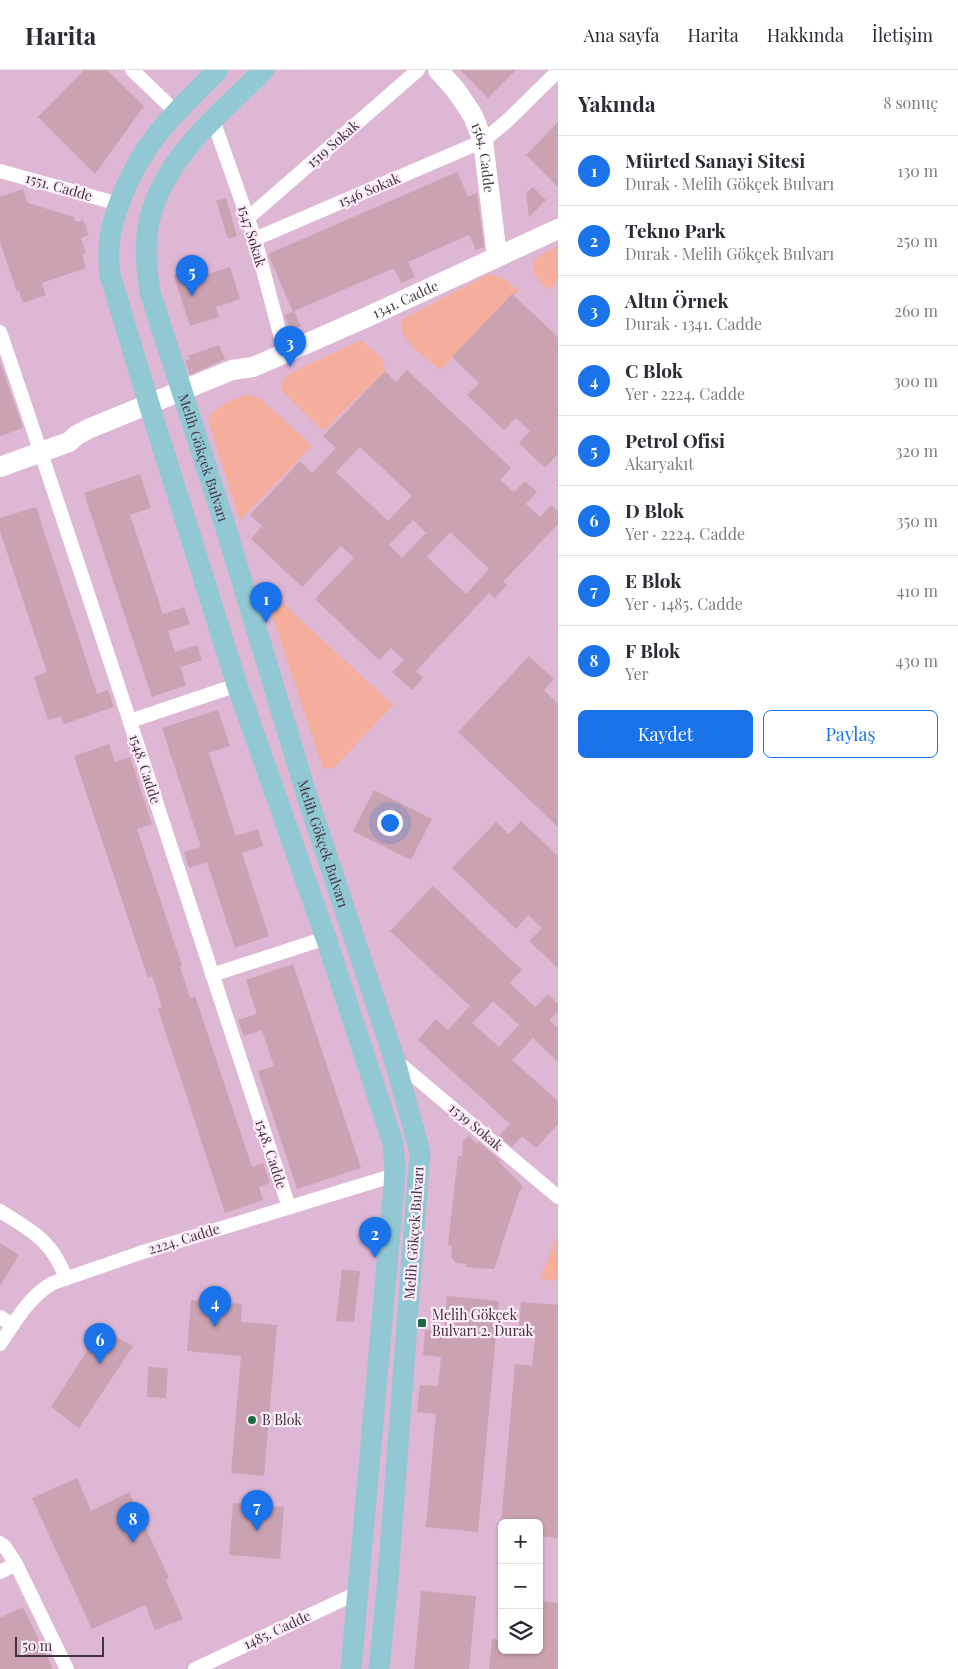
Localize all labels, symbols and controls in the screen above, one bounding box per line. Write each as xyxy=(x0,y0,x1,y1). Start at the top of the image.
text: Harita xyxy=(25,19,96,51)
text: Ana sayfa xyxy=(583,23,660,47)
text: Harita xyxy=(688,23,739,47)
text: Hakkında xyxy=(767,23,844,47)
text: İletişim xyxy=(872,23,933,47)
text: Yakında xyxy=(578,89,656,117)
text: 8 sonuç xyxy=(883,92,938,113)
street label: 1519 Sokak xyxy=(302,115,363,172)
street label: 1564. Cadde xyxy=(467,119,499,194)
text: Mürted Sanayi Sitesi xyxy=(625,147,805,173)
text: 1 xyxy=(591,160,597,181)
text: 130 m xyxy=(897,160,938,181)
street label: 1551. Cadde xyxy=(23,168,95,205)
street label: 1546 Sokak xyxy=(335,168,403,211)
text: Durak · Melih Gökçek Bulvarı xyxy=(625,173,834,194)
street label: 1547 Sokak xyxy=(234,203,271,269)
text: Tekno Park xyxy=(625,217,726,243)
text: 2 xyxy=(590,230,598,251)
text: 250 m xyxy=(896,230,938,251)
text: Durak · Melih Gökçek Bulvarı xyxy=(625,243,834,264)
pin: 5 xyxy=(176,255,208,296)
street label: 1341. Cadde xyxy=(369,276,441,322)
text: Altın Örnek xyxy=(625,287,729,313)
text: 3 xyxy=(590,300,598,321)
text: 260 m xyxy=(894,300,938,321)
text: Durak · 1341. Cadde xyxy=(625,313,762,334)
pin: 3 xyxy=(274,326,306,367)
text: C Blok xyxy=(625,357,683,383)
text: 4 xyxy=(590,370,598,391)
text: 300 m xyxy=(893,370,938,391)
text: Yer · 2224. Cadde xyxy=(625,383,745,404)
street label: Melih Gökçek Bulvarı xyxy=(174,391,233,524)
text: Petrol Ofisi xyxy=(625,427,725,453)
text: 5 xyxy=(590,440,598,461)
text: 320 m xyxy=(895,440,938,461)
text: Akaryakıt xyxy=(625,453,694,474)
text: D Blok xyxy=(625,497,684,523)
text: 6 xyxy=(590,510,598,531)
text: 350 m xyxy=(896,510,938,531)
text: Yer · 2224. Cadde xyxy=(625,523,745,544)
text: E Blok xyxy=(625,567,681,593)
text: 7 xyxy=(590,580,598,601)
text: 410 m xyxy=(896,580,938,601)
pin: 1 xyxy=(250,582,282,623)
text: Yer · 1485. Cadde xyxy=(625,593,743,614)
text: F Blok xyxy=(625,637,680,663)
text: 8 xyxy=(590,650,598,671)
text: 430 m xyxy=(895,650,938,671)
text: Yer xyxy=(625,663,649,684)
button: Kaydet xyxy=(578,710,753,758)
button: Paylaş xyxy=(763,710,938,758)
street label: 1548. Cadde xyxy=(125,732,166,806)
street label: Melih Gökçek Bulvarı xyxy=(294,777,353,910)
your location xyxy=(377,810,403,836)
street label: 1539 Sokak xyxy=(445,1098,508,1155)
street label: 1548. Cadde xyxy=(251,1117,292,1191)
street label: Melih Gökçek Bulvarı xyxy=(399,1166,428,1300)
pin: 2 xyxy=(359,1217,391,1258)
street label: 2224. Cadde xyxy=(146,1219,222,1258)
pin: 4 xyxy=(199,1286,231,1327)
place label: Melih Gökçek Bulvarı 2. Durak xyxy=(432,1305,534,1340)
marker: Melih Gökçek Bulvarı 2. Durak xyxy=(416,1317,428,1329)
pin: 6 xyxy=(84,1323,116,1364)
place label: B Blok xyxy=(262,1410,302,1429)
marker: B Blok xyxy=(246,1414,258,1426)
pin: 7 xyxy=(241,1490,273,1531)
pin: 8 xyxy=(117,1502,149,1543)
map controls xyxy=(498,1519,543,1654)
button: + xyxy=(498,1519,543,1564)
button: − xyxy=(498,1564,543,1609)
street label: 1485. Cadde xyxy=(240,1606,314,1653)
button: layers xyxy=(498,1609,543,1654)
scale bar xyxy=(15,1634,104,1657)
text: 50 m xyxy=(22,1636,52,1655)

